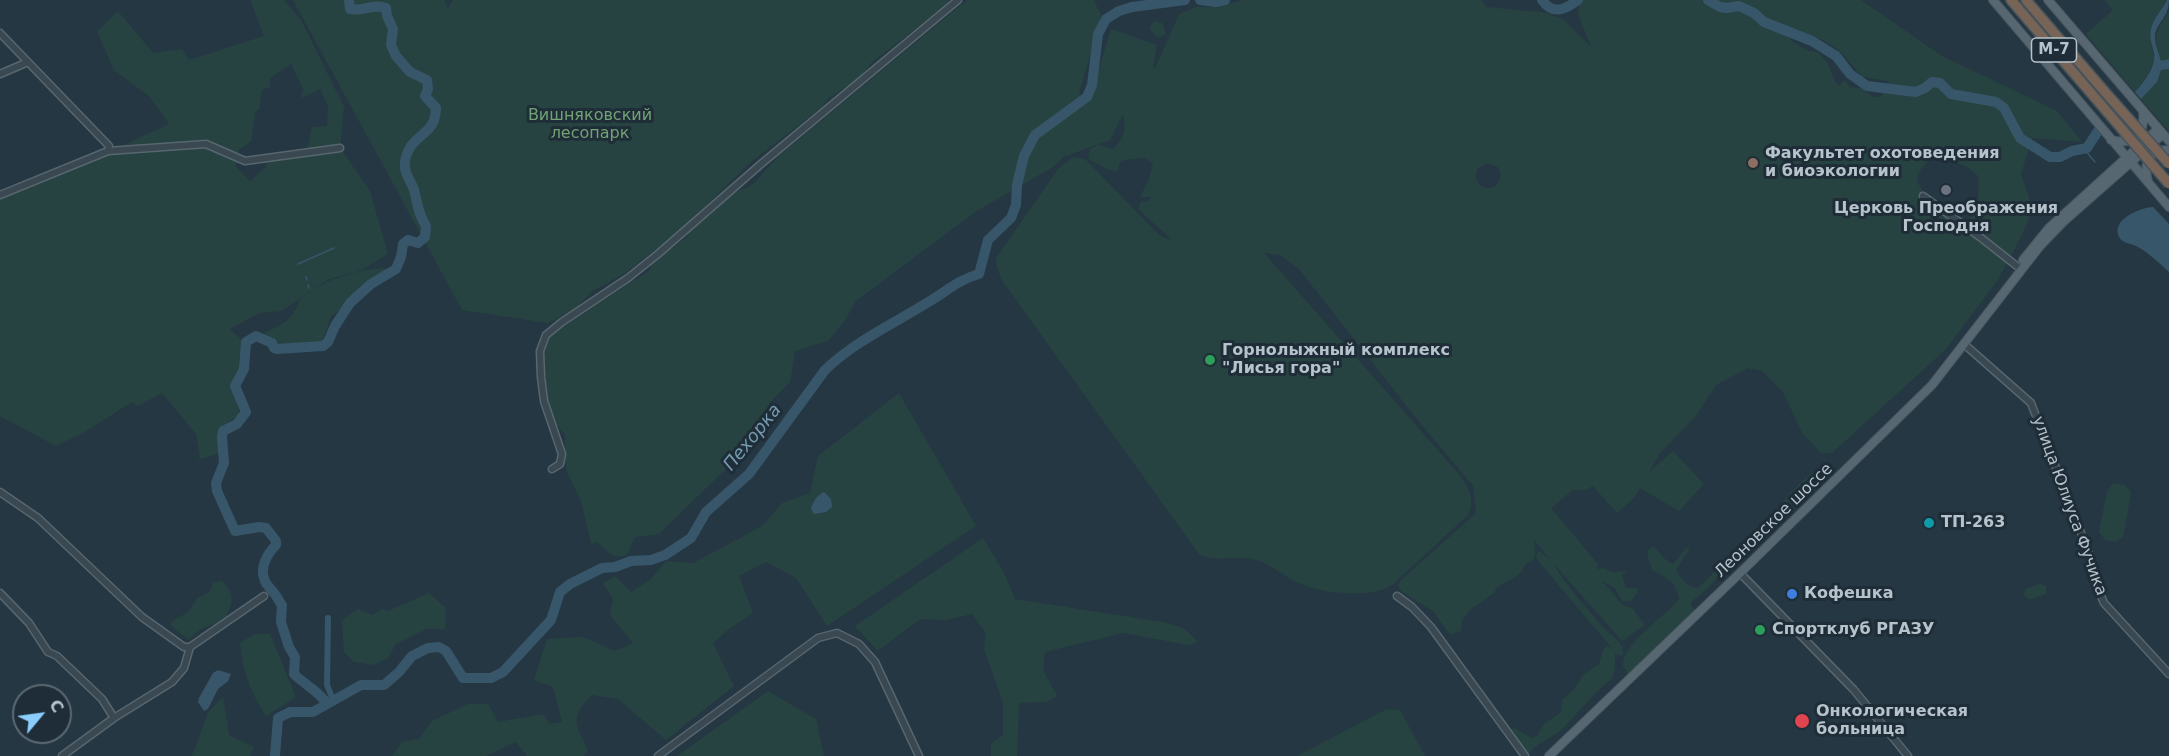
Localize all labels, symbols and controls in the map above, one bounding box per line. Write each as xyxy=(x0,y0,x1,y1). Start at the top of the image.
road number: М-7 xyxy=(2032,38,2076,62)
park label: Вишняковский лесопарк xyxy=(528,106,652,144)
place label: Факультет охотоведения и биоэкологии xyxy=(1765,144,2000,182)
marker: Факультет охотоведения и биоэкологии xyxy=(1746,156,1760,170)
marker: Церковь Преображения Господня xyxy=(1939,183,1953,197)
place label: Церковь Преображения Господня xyxy=(1834,199,2058,237)
place label: Горнолыжный комплекс "Лисья гора" xyxy=(1222,341,1450,379)
marker: Горнолыжный комплекс "Лисья гора" xyxy=(1203,353,1217,367)
water label: Пехорка xyxy=(720,400,786,476)
street label: улица Юлиуса Фучика xyxy=(2028,414,2110,598)
street label: Леоновское шоссе xyxy=(1711,460,1837,582)
place label: ТП-263 xyxy=(1941,513,2005,533)
marker: ТП-263 xyxy=(1922,516,1936,530)
place label: Кофешка xyxy=(1804,584,1893,604)
marker: Кофешка xyxy=(1785,587,1799,601)
place label: Спортклуб РГАЗУ xyxy=(1772,620,1934,640)
marker: Спортклуб РГАЗУ xyxy=(1753,623,1767,637)
north arrow xyxy=(12,684,72,744)
text: С xyxy=(45,696,68,716)
place label: Онкологическая больница xyxy=(1816,702,1968,740)
marker: Онкологическая больница xyxy=(1793,712,1811,730)

